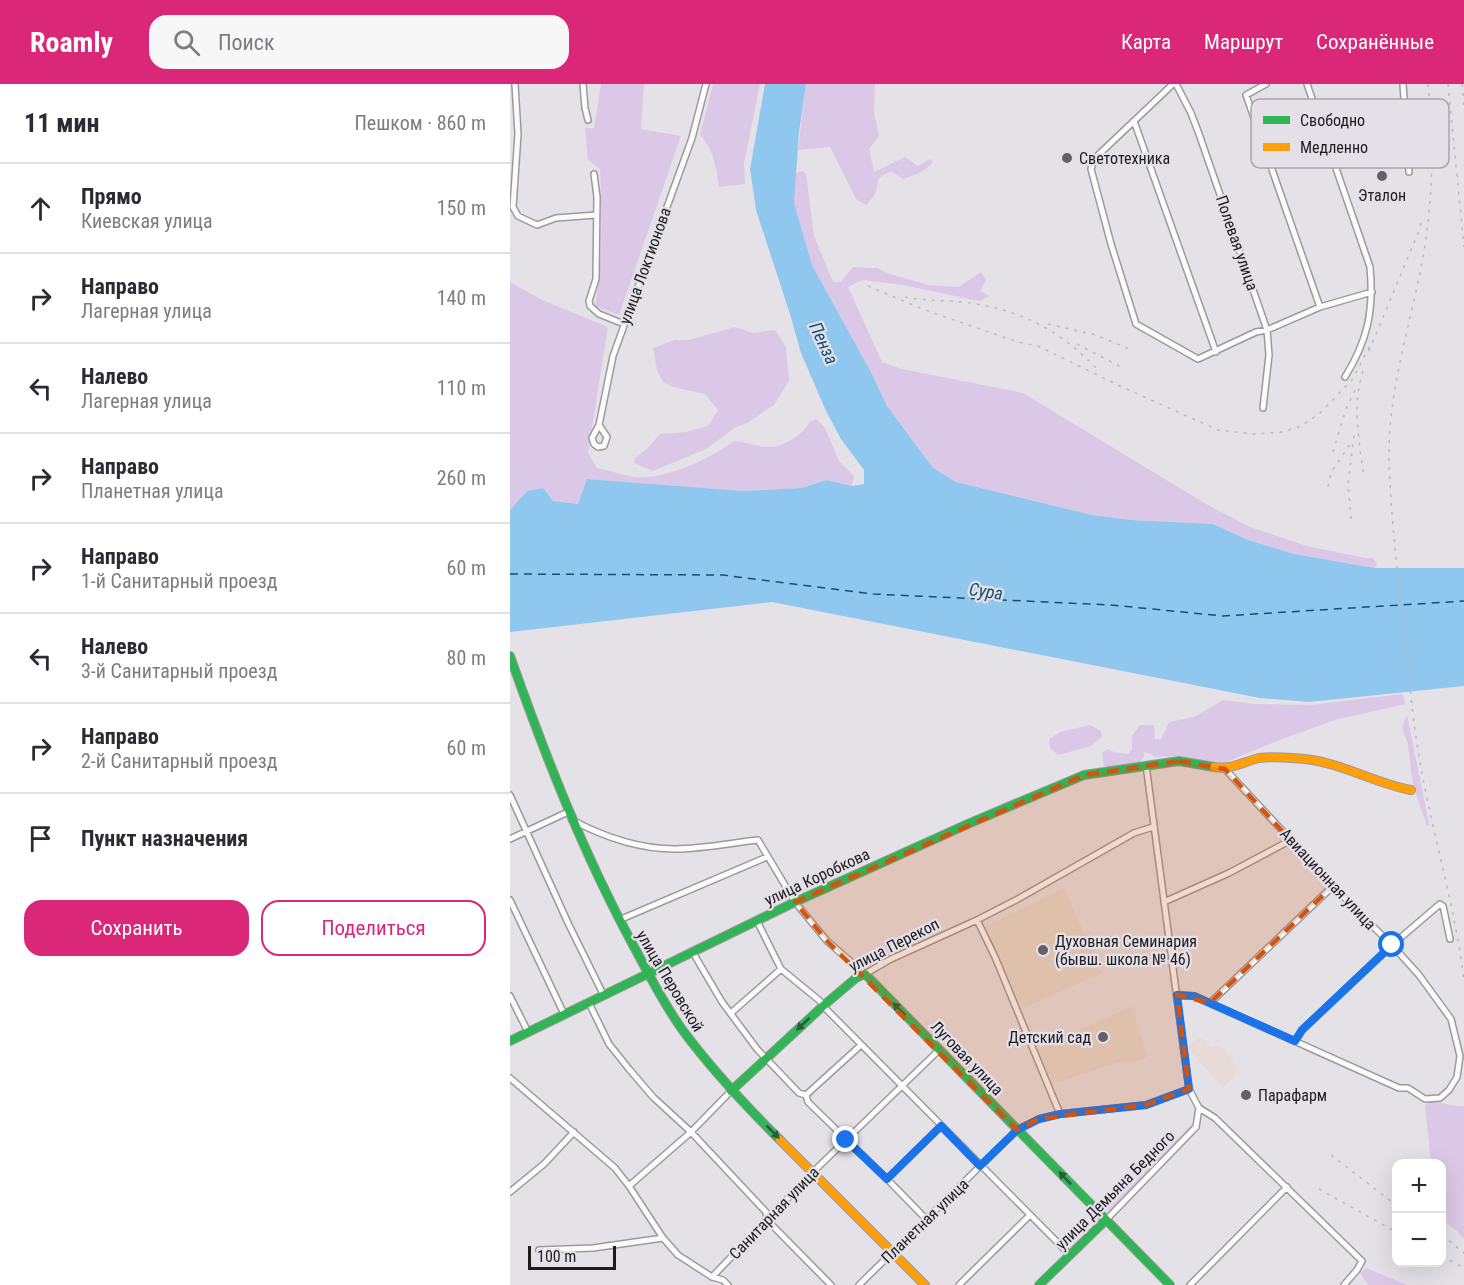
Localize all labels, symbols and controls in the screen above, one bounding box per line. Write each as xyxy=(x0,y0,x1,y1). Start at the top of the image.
search box xyxy=(149,15,569,69)
text: Roamly xyxy=(30,26,113,59)
icon: search xyxy=(170,26,203,59)
text: Поиск xyxy=(218,30,275,55)
text: Карта xyxy=(1121,30,1171,54)
text: Маршрут xyxy=(1204,30,1283,54)
text: Сохранённые xyxy=(1316,30,1434,54)
legend xyxy=(1251,99,1449,168)
text: 11 мин xyxy=(24,108,100,138)
text: Пешком · 860 m xyxy=(354,111,486,135)
text: Свободно xyxy=(1300,111,1365,130)
text: Медленно xyxy=(1300,138,1368,157)
place label: Светотехника xyxy=(1079,149,1170,168)
marker: Светотехника xyxy=(1060,151,1074,165)
marker: Эталон xyxy=(1375,169,1389,183)
text: Прямо xyxy=(81,184,142,209)
place label: Эталон xyxy=(1358,186,1406,205)
icon: ahead xyxy=(24,192,57,225)
street label: Полевая улица xyxy=(1212,193,1262,293)
text: 150 m xyxy=(437,196,486,220)
street label: улица Локтионова xyxy=(615,205,675,327)
text: Киевская улица xyxy=(81,209,213,233)
text: Направо xyxy=(81,274,159,299)
icon: right xyxy=(24,282,57,315)
text: 140 m xyxy=(437,286,486,310)
text: Лагерная улица xyxy=(81,299,212,323)
water label: Пенза xyxy=(805,319,843,367)
text: Налево xyxy=(81,364,148,389)
icon: left xyxy=(24,372,57,405)
text: 110 m xyxy=(437,376,486,400)
text: Лагерная улица xyxy=(81,389,212,413)
text: Направо xyxy=(81,454,159,479)
icon: right xyxy=(24,462,57,495)
text: 260 m xyxy=(437,466,486,490)
text: Планетная улица xyxy=(81,479,224,503)
text: Направо xyxy=(81,544,159,569)
icon: right xyxy=(24,552,57,585)
text: 60 m xyxy=(447,556,486,580)
text: 1-й Санитарный проезд xyxy=(81,569,277,593)
water label: Сура xyxy=(968,578,1004,604)
text: Налево xyxy=(81,634,148,659)
icon: left xyxy=(24,642,57,675)
text: 80 m xyxy=(447,646,486,670)
text: 3-й Санитарный проезд xyxy=(81,659,277,683)
text: Направо xyxy=(81,724,159,749)
icon: right xyxy=(24,732,57,765)
text: 60 m xyxy=(447,736,486,760)
text: 2-й Санитарный проезд xyxy=(81,749,277,773)
icon: arrive xyxy=(24,822,57,855)
street label: Авиационная улица xyxy=(1276,824,1380,934)
text: Пункт назначения xyxy=(81,826,248,851)
street label: улица Коробкова xyxy=(761,844,873,910)
button: Сохранить xyxy=(24,900,249,956)
button: Поделиться xyxy=(261,900,486,956)
street label: улица Перекоп xyxy=(846,914,942,976)
street label: улица Перовской xyxy=(632,927,708,1035)
route start xyxy=(1378,931,1404,957)
place label: Духовная Семинария (бывш. школа № 46) xyxy=(1055,932,1197,969)
marker: Духовная Семинария (бывш. школа № 46) xyxy=(1036,943,1050,957)
one-way arrow xyxy=(892,1002,906,1016)
one-way arrow xyxy=(796,1017,811,1031)
street label: Луговая улица xyxy=(927,1017,1007,1099)
place label: Детский сад xyxy=(1008,1028,1091,1047)
marker: Детский сад xyxy=(1096,1030,1110,1044)
place label: Парафарм xyxy=(1258,1086,1327,1105)
marker: Парафарм xyxy=(1239,1088,1253,1102)
one-way arrow xyxy=(765,1125,779,1139)
route end xyxy=(832,1126,858,1152)
street label: улица Демьяна Бедного xyxy=(1052,1127,1178,1253)
map controls xyxy=(1392,1159,1446,1267)
button: + xyxy=(1392,1159,1446,1213)
street label: Санитарная улица xyxy=(725,1163,823,1263)
one-way arrow xyxy=(1058,1172,1072,1186)
street label: Планетная улица xyxy=(877,1175,973,1267)
button: − xyxy=(1392,1213,1446,1267)
scale bar xyxy=(528,1243,616,1270)
text: 100 m xyxy=(537,1247,576,1266)

